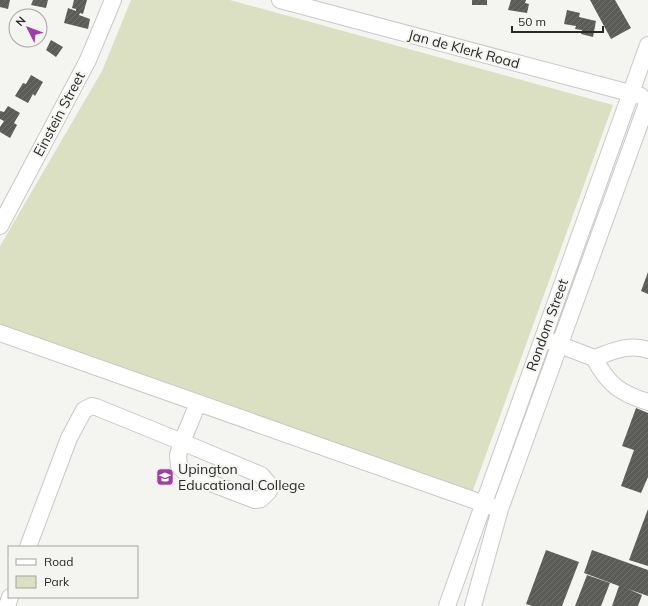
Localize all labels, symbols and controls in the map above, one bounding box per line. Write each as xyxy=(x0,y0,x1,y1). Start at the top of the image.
north arrow xyxy=(8,8,48,48)
scale bar xyxy=(512,8,603,34)
text: N xyxy=(13,14,29,29)
text: 50 m xyxy=(518,14,546,29)
street label: Jan de Klerk Road xyxy=(406,25,522,73)
street label: Einstein Street xyxy=(29,69,89,159)
street label: Rondom Street xyxy=(522,276,572,374)
place label: Upington Educational College xyxy=(178,460,305,494)
school or university icon: Upington Educational College xyxy=(155,467,175,487)
legend xyxy=(8,546,138,598)
text: Road xyxy=(44,554,73,569)
text: Park xyxy=(44,574,70,589)

